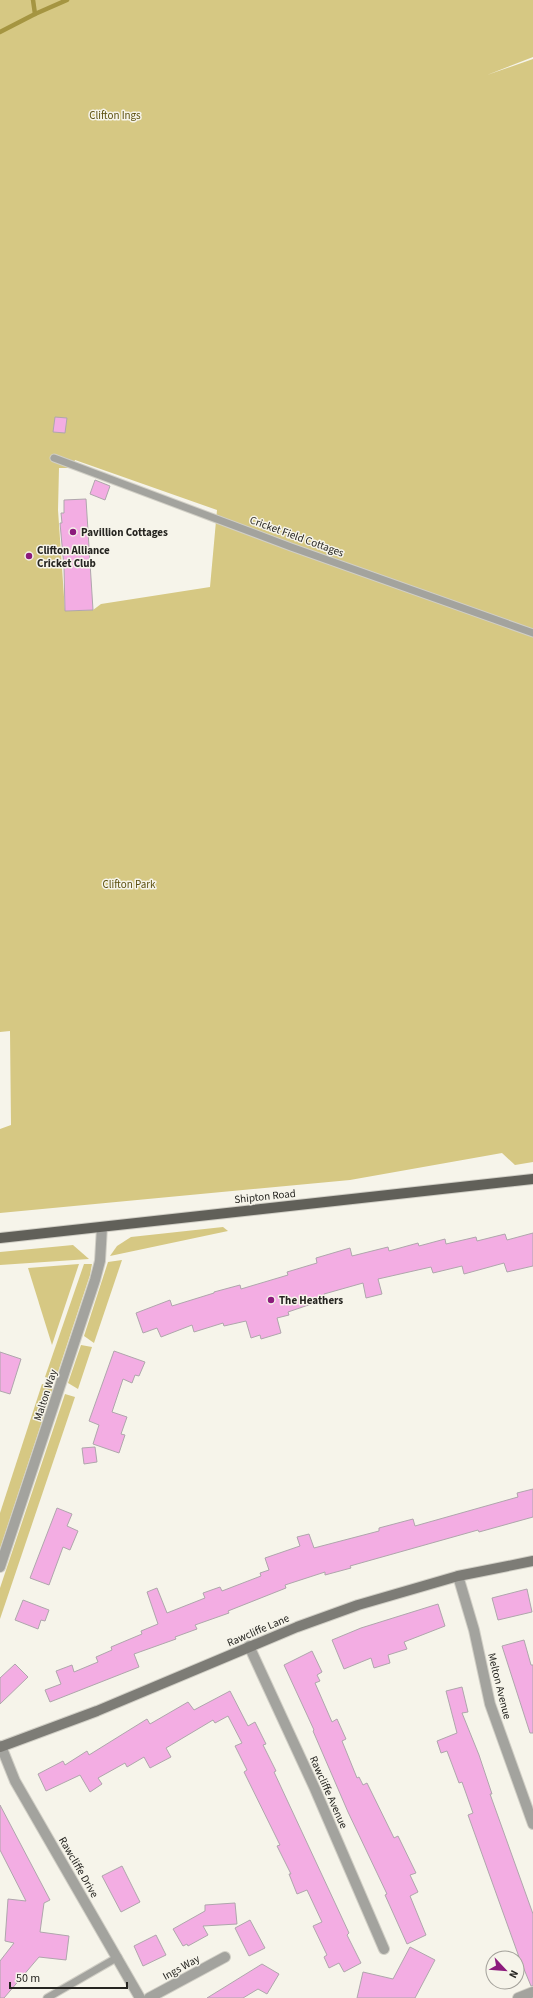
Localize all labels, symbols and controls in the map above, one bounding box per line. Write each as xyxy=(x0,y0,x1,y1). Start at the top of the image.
park label: Clifton Ings xyxy=(89,108,141,123)
street label: Cricket Field Cottages xyxy=(248,512,346,561)
place label: Pavillion Cottages xyxy=(81,525,168,540)
marker: Pavillion Cottages xyxy=(68,527,78,537)
place label: Clifton Alliance Cricket Club xyxy=(37,543,110,571)
marker: Clifton Alliance Cricket Club xyxy=(24,551,34,561)
park label: Clifton Park xyxy=(103,877,156,892)
street label: Shipton Road xyxy=(234,1186,297,1207)
place label: The Heathers xyxy=(279,1293,343,1308)
marker: The Heathers xyxy=(266,1295,276,1305)
street label: Malton Way xyxy=(30,1368,61,1423)
street label: Rawcliffe Lane xyxy=(225,1610,292,1650)
street label: Melton Avenue xyxy=(484,1651,515,1721)
street label: Rawcliffe Avenue xyxy=(306,1754,351,1831)
street label: Rawcliffe Drive xyxy=(55,1834,102,1901)
north arrow xyxy=(485,1950,525,1990)
street label: Ings Way xyxy=(160,1951,203,1984)
scale bar xyxy=(10,1964,127,1990)
text: N xyxy=(505,1968,522,1981)
text: 50 m xyxy=(16,1970,40,1987)

